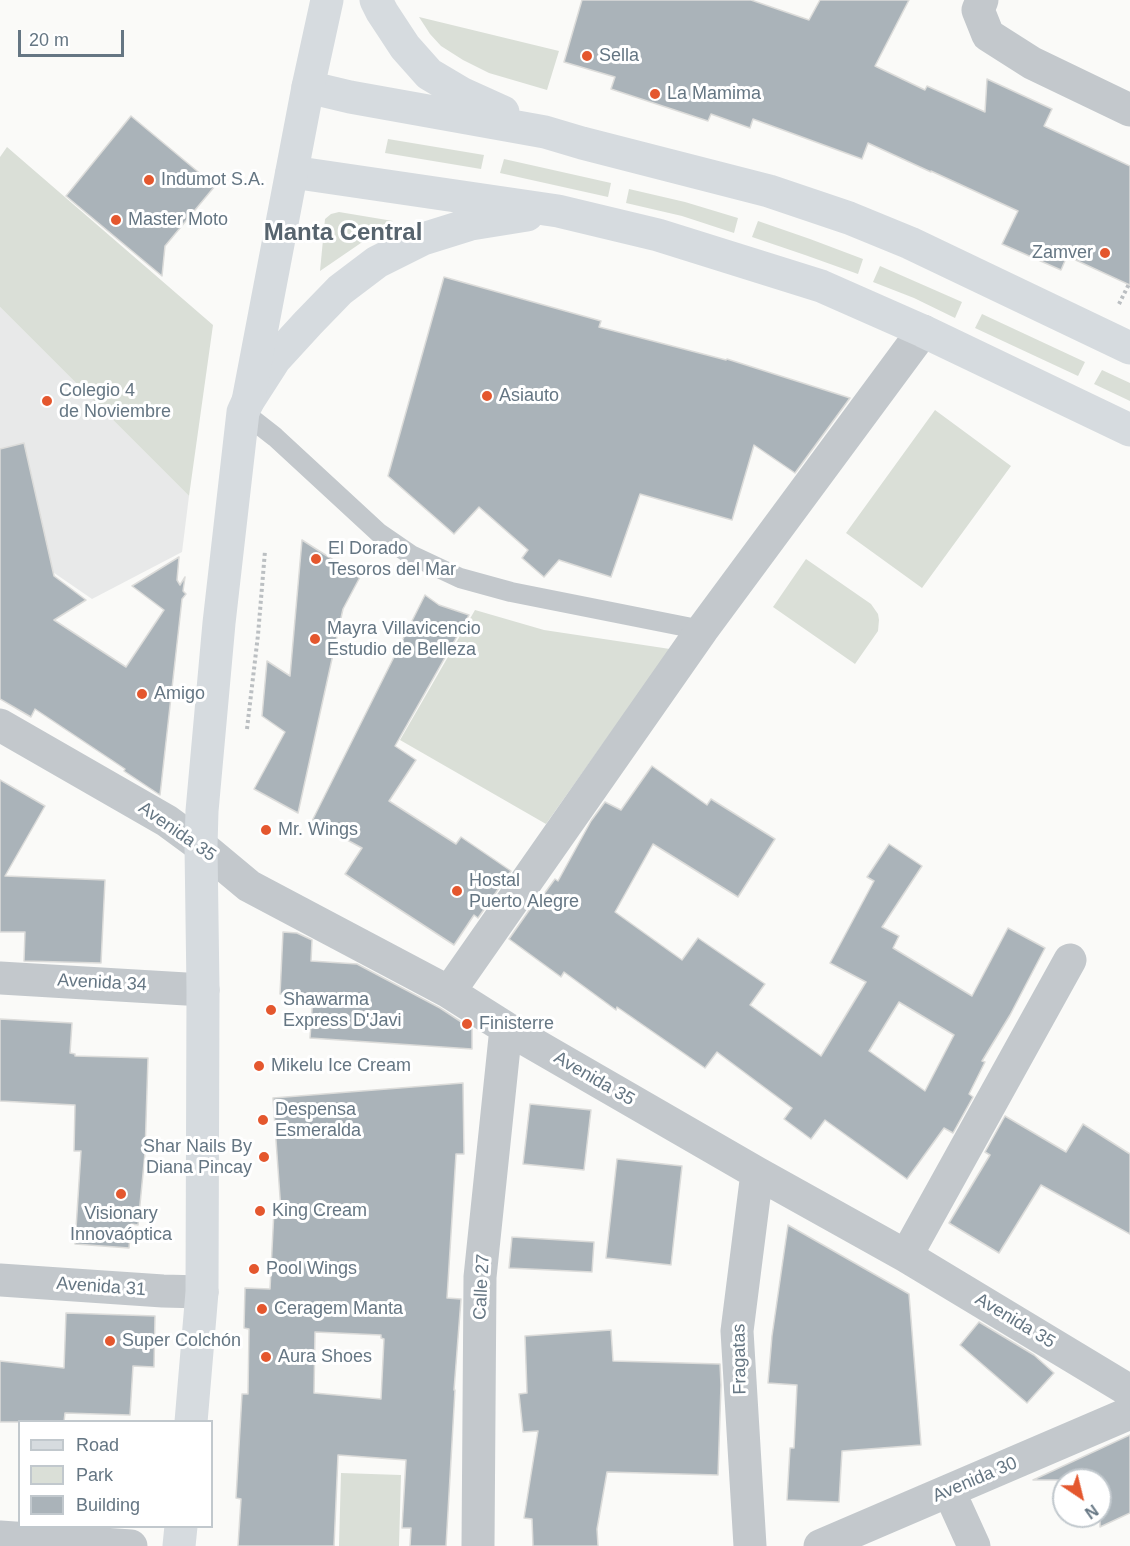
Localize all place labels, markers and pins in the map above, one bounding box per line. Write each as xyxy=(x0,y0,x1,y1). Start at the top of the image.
place label: Sella xyxy=(599,45,639,67)
marker: Sella xyxy=(580,49,594,63)
place label: La Mamima xyxy=(667,83,761,105)
marker: La Mamima xyxy=(648,87,662,101)
place label: Indumot S.A. xyxy=(161,169,265,191)
marker: Indumot S.A. xyxy=(142,173,156,187)
place label: Master Moto xyxy=(128,209,228,231)
marker: Master Moto xyxy=(109,213,123,227)
place label: Zamver xyxy=(1032,242,1093,264)
marker: Zamver xyxy=(1098,246,1112,260)
place label: Colegio 4 de Noviembre xyxy=(59,380,171,422)
place label: Asiauto xyxy=(499,385,559,407)
marker: Asiauto xyxy=(480,389,494,403)
marker: Colegio 4 de Noviembre xyxy=(40,394,54,408)
place label: El Dorado Tesoros del Mar xyxy=(328,538,456,580)
marker: El Dorado Tesoros del Mar xyxy=(309,552,323,566)
place label: Mayra Villavicencio Estudio de Belleza xyxy=(327,618,481,660)
marker: Mayra Villavicencio Estudio de Belleza xyxy=(308,632,322,646)
place label: Amigo xyxy=(154,683,205,705)
marker: Amigo xyxy=(135,687,149,701)
place label: Mr. Wings xyxy=(278,819,358,841)
marker: Mr. Wings xyxy=(259,823,273,837)
place label: Hostal Puerto Alegre xyxy=(469,870,579,912)
marker: Hostal Puerto Alegre xyxy=(450,884,464,898)
place label: Shawarma Express D'Javi xyxy=(283,989,401,1032)
marker: Shawarma Express D'Javi xyxy=(264,1003,278,1017)
place label: Finisterre xyxy=(479,1013,554,1035)
marker: Finisterre xyxy=(460,1017,474,1031)
place label: Mikelu Ice Cream xyxy=(271,1055,411,1077)
marker: Mikelu Ice Cream xyxy=(252,1059,266,1073)
place label: Despensa Esmeralda xyxy=(275,1099,361,1142)
marker: Despensa Esmeralda xyxy=(256,1113,270,1127)
place label: Shar Nails By Diana Pincay xyxy=(143,1136,252,1178)
marker: Shar Nails By Diana Pincay xyxy=(257,1150,271,1164)
marker: Visionary Innovaóptica xyxy=(114,1187,128,1201)
place label: King Cream xyxy=(272,1200,367,1222)
place label: Visionary Innovaóptica xyxy=(70,1203,172,1246)
marker: King Cream xyxy=(253,1204,267,1218)
place label: Pool Wings xyxy=(266,1258,357,1280)
marker: Pool Wings xyxy=(247,1262,261,1276)
place label: Ceragem Manta xyxy=(274,1298,403,1320)
marker: Ceragem Manta xyxy=(255,1302,269,1316)
place label: Super Colchón xyxy=(122,1330,241,1352)
marker: Super Colchón xyxy=(103,1334,117,1348)
place label: Aura Shoes xyxy=(278,1346,372,1368)
marker: Aura Shoes xyxy=(259,1350,273,1364)

